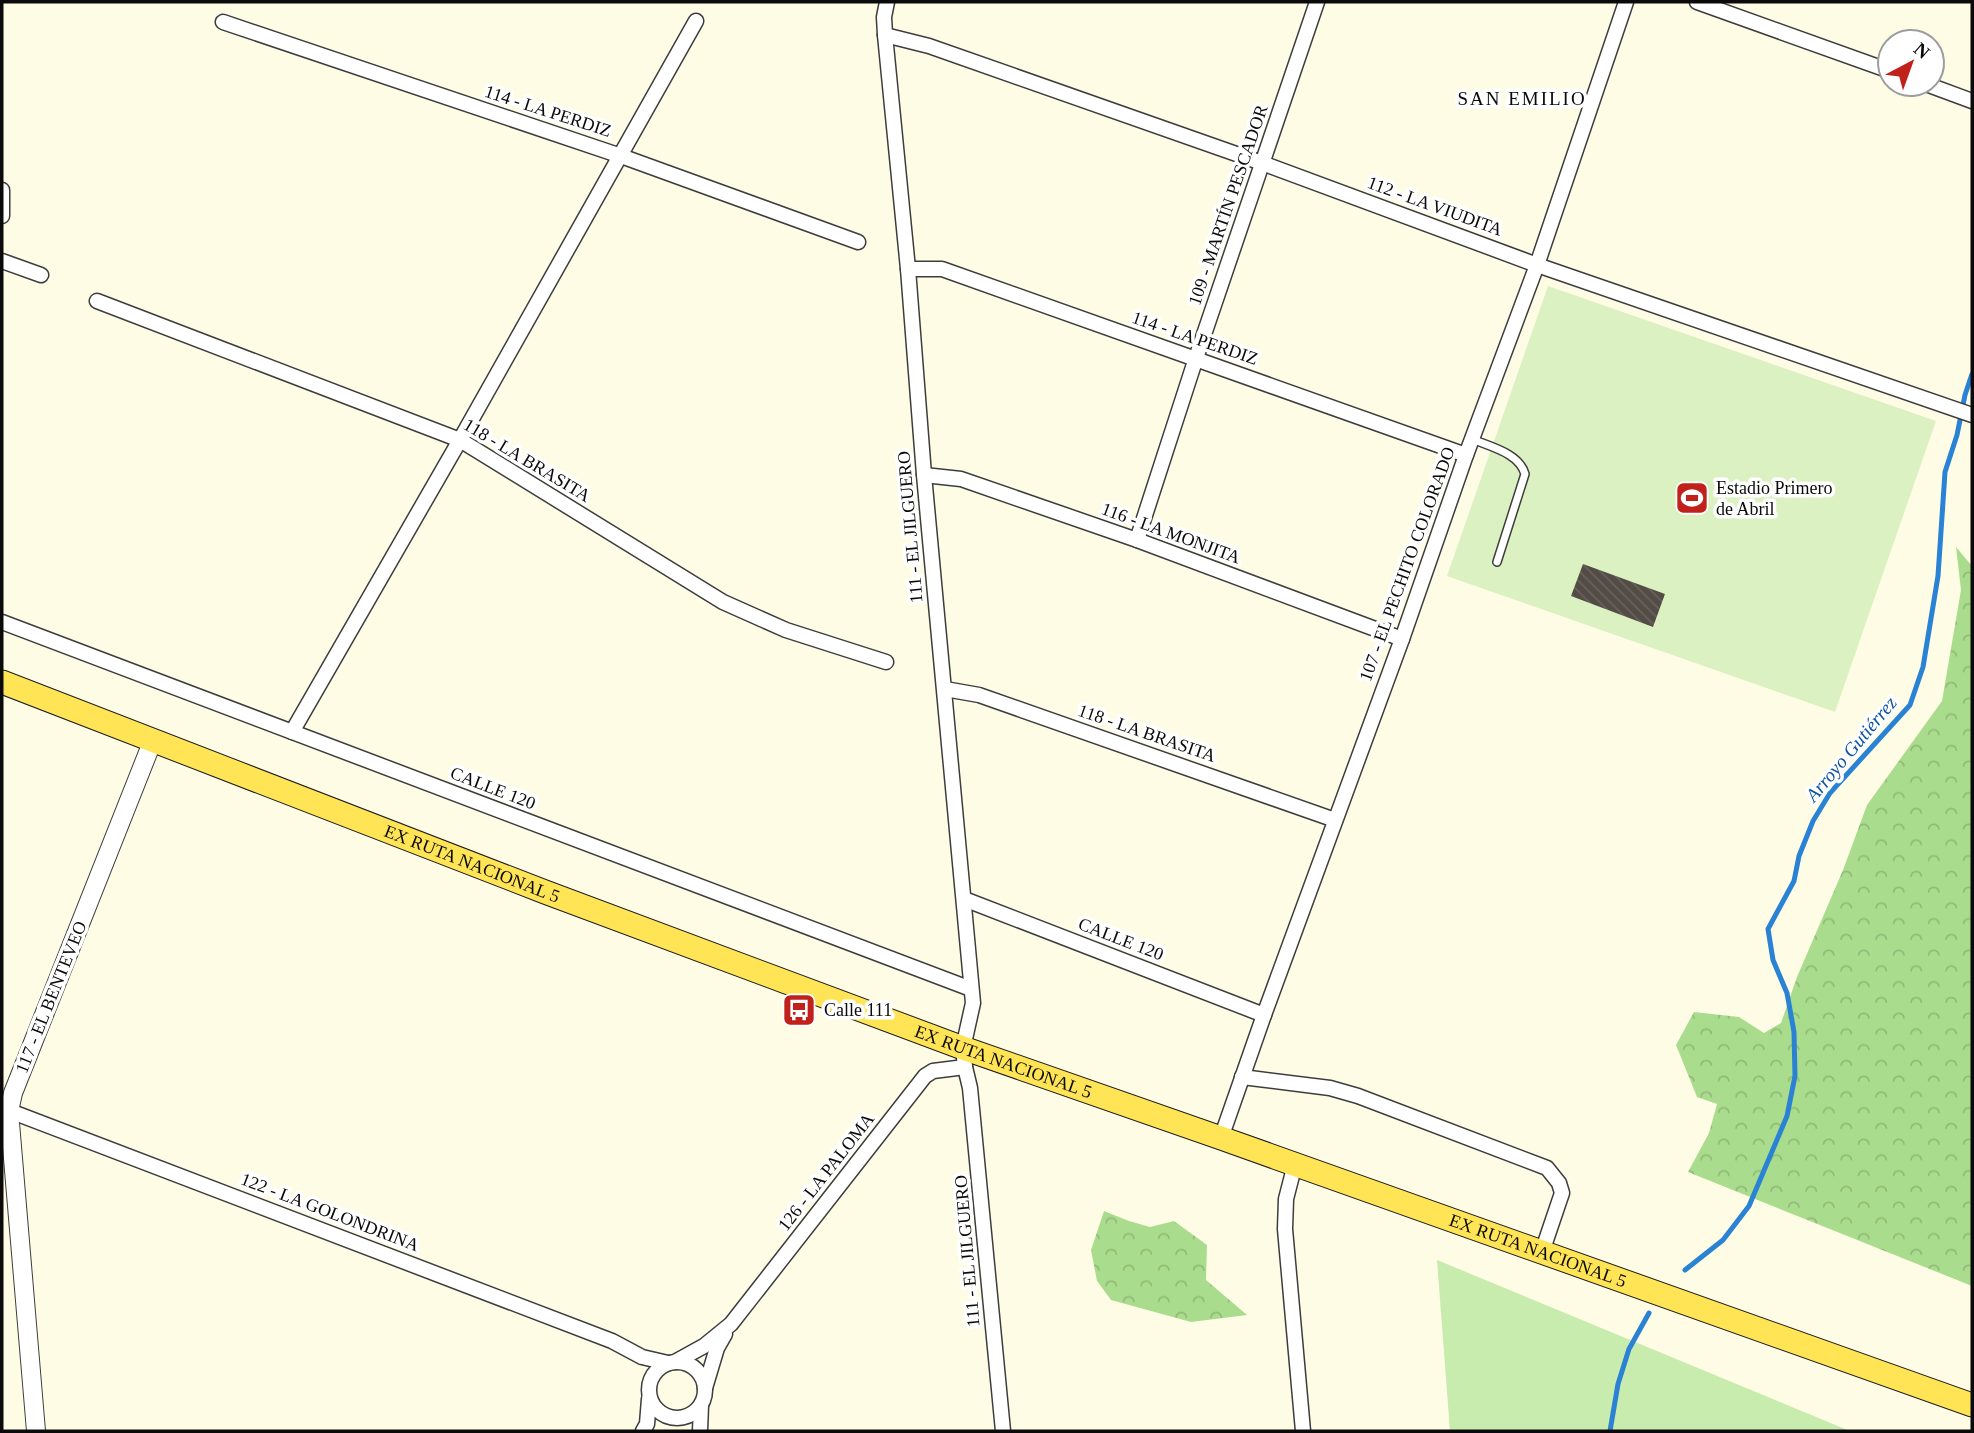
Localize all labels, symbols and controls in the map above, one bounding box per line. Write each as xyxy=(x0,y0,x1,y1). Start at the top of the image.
north arrow xyxy=(1876,28,1946,98)
text: N xyxy=(1910,38,1934,63)
street label: 114 - LA PERDIZ xyxy=(482,81,614,141)
district label: SAN EMILIO xyxy=(1457,88,1587,109)
street label: 109 - MARTÍN PESCADOR xyxy=(1183,102,1272,308)
street label: 112 - LA VIUDITA xyxy=(1365,172,1505,240)
street label: 114 - LA PERDIZ xyxy=(1129,307,1261,369)
street label: 118 - LA BRASITA xyxy=(460,414,594,506)
street label: 107 - EL PECHITO COLORADO xyxy=(1355,444,1459,684)
street label: 111 - EL JILGUERO xyxy=(893,450,927,604)
place label: Estadio Primero de Abril xyxy=(1716,478,1832,519)
sports icon: Estadio Primero de Abril xyxy=(1673,479,1711,517)
street label: 116 - LA MONJITA xyxy=(1099,499,1243,567)
water label: Arroyo Gutiérrez xyxy=(1800,692,1901,807)
street label: 118 - LA BRASITA xyxy=(1075,700,1219,766)
street label: CALLE 120 xyxy=(448,763,538,813)
street label: EX RUTA NACIONAL 5 xyxy=(382,821,563,907)
street label: CALLE 120 xyxy=(1076,914,1166,964)
street label: 117 - EL BENTEVEO xyxy=(11,918,91,1076)
bus stop icon: Calle 111 xyxy=(780,991,818,1029)
place label: Calle 111 xyxy=(824,1000,892,1020)
street label: EX RUTA NACIONAL 5 xyxy=(912,1021,1095,1102)
street label: 126 - LA PALOMA xyxy=(774,1109,878,1235)
street label: 122 - LA GOLONDRINA xyxy=(238,1169,422,1255)
street label: 111 - EL JILGUERO xyxy=(950,1174,984,1328)
street label: EX RUTA NACIONAL 5 xyxy=(1447,1210,1629,1291)

